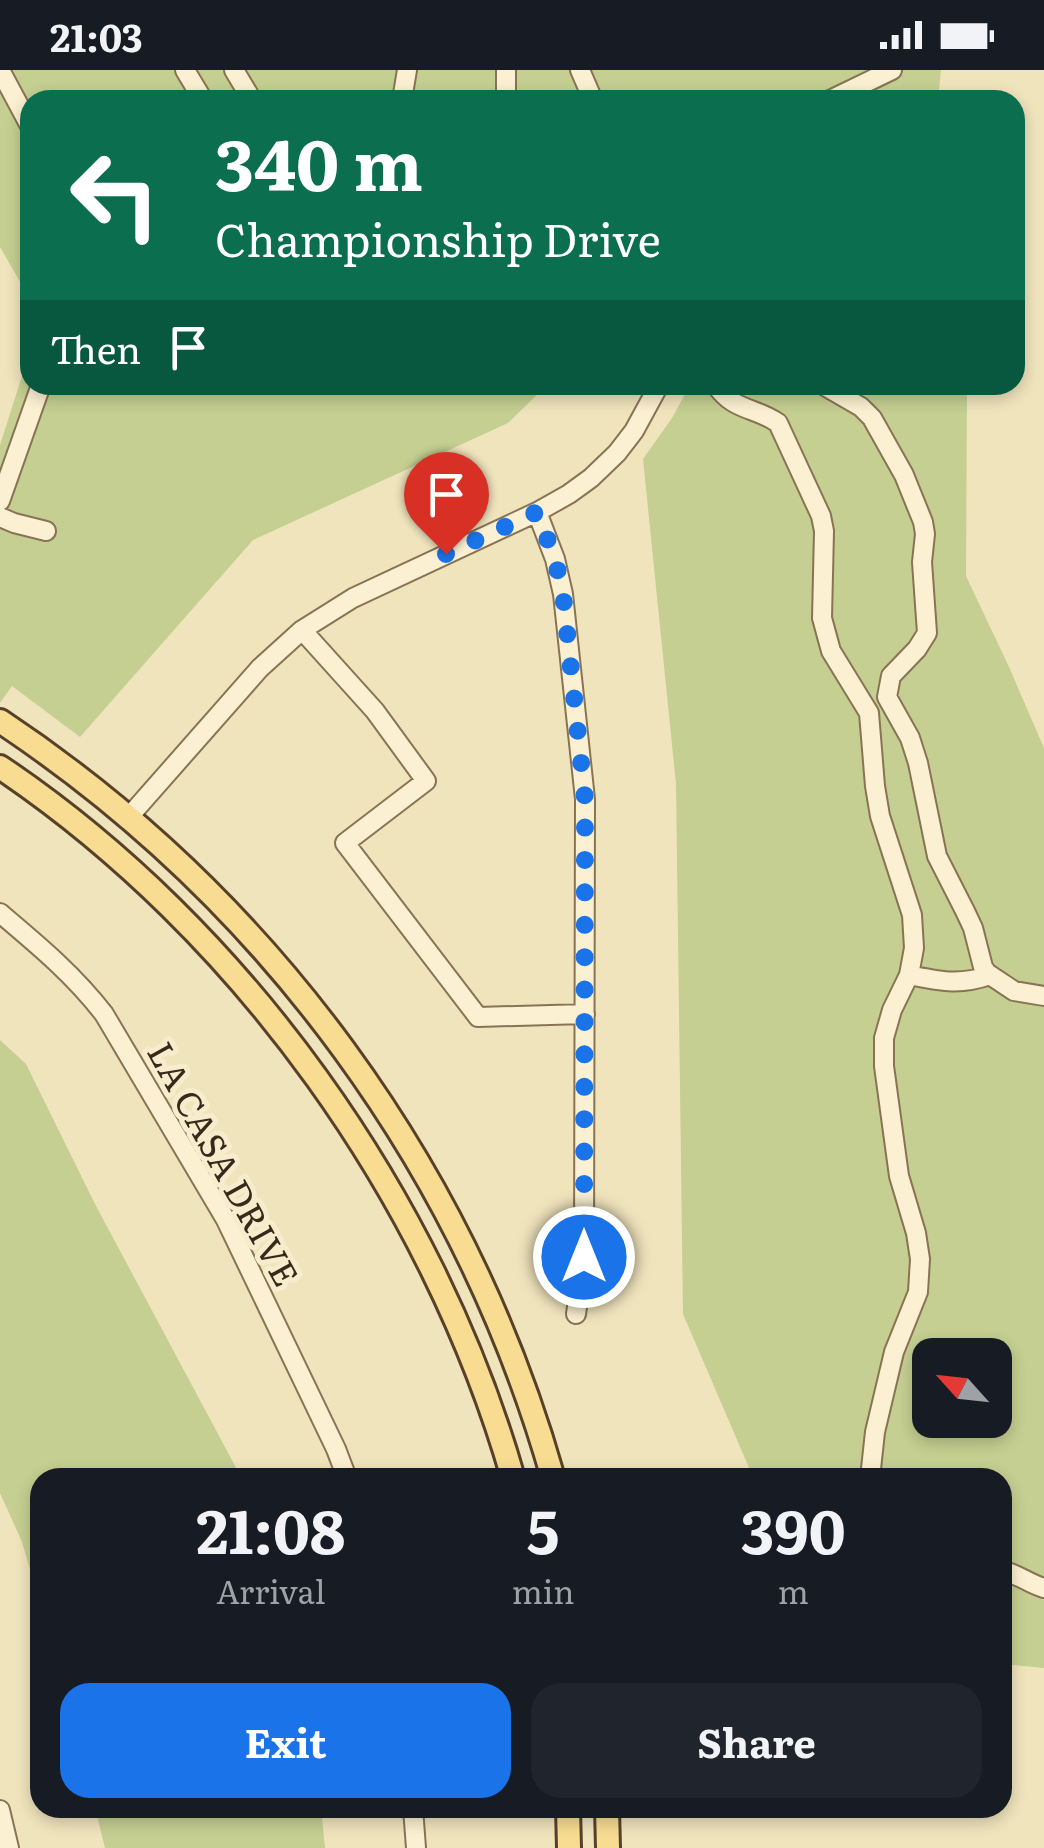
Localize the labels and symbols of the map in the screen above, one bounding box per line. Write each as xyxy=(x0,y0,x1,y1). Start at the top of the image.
pin xyxy=(404,452,489,555)
street label: LA CASA DRIVE xyxy=(136,1031,314,1295)
position arrow xyxy=(532,1205,636,1309)
north arrow xyxy=(912,1338,1012,1438)

